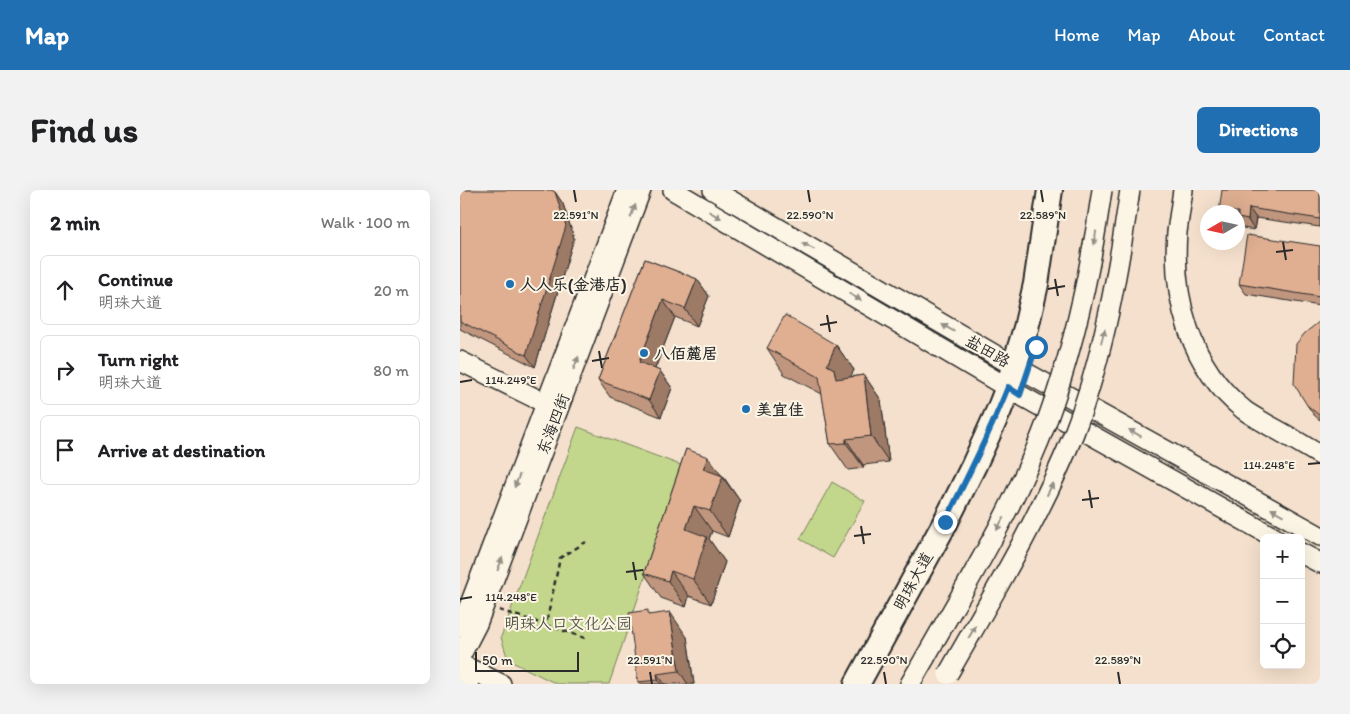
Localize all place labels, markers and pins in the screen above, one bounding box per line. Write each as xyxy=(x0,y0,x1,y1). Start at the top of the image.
place label: 人人乐(金港店) xyxy=(520,275,626,295)
marker: 人人乐(金港店) xyxy=(504,278,516,290)
place label: 八佰麓居 xyxy=(654,344,718,363)
marker: 八佰麓居 xyxy=(638,347,650,359)
place label: 美宜佳 xyxy=(756,400,804,419)
marker: 美宜佳 xyxy=(740,403,752,415)

